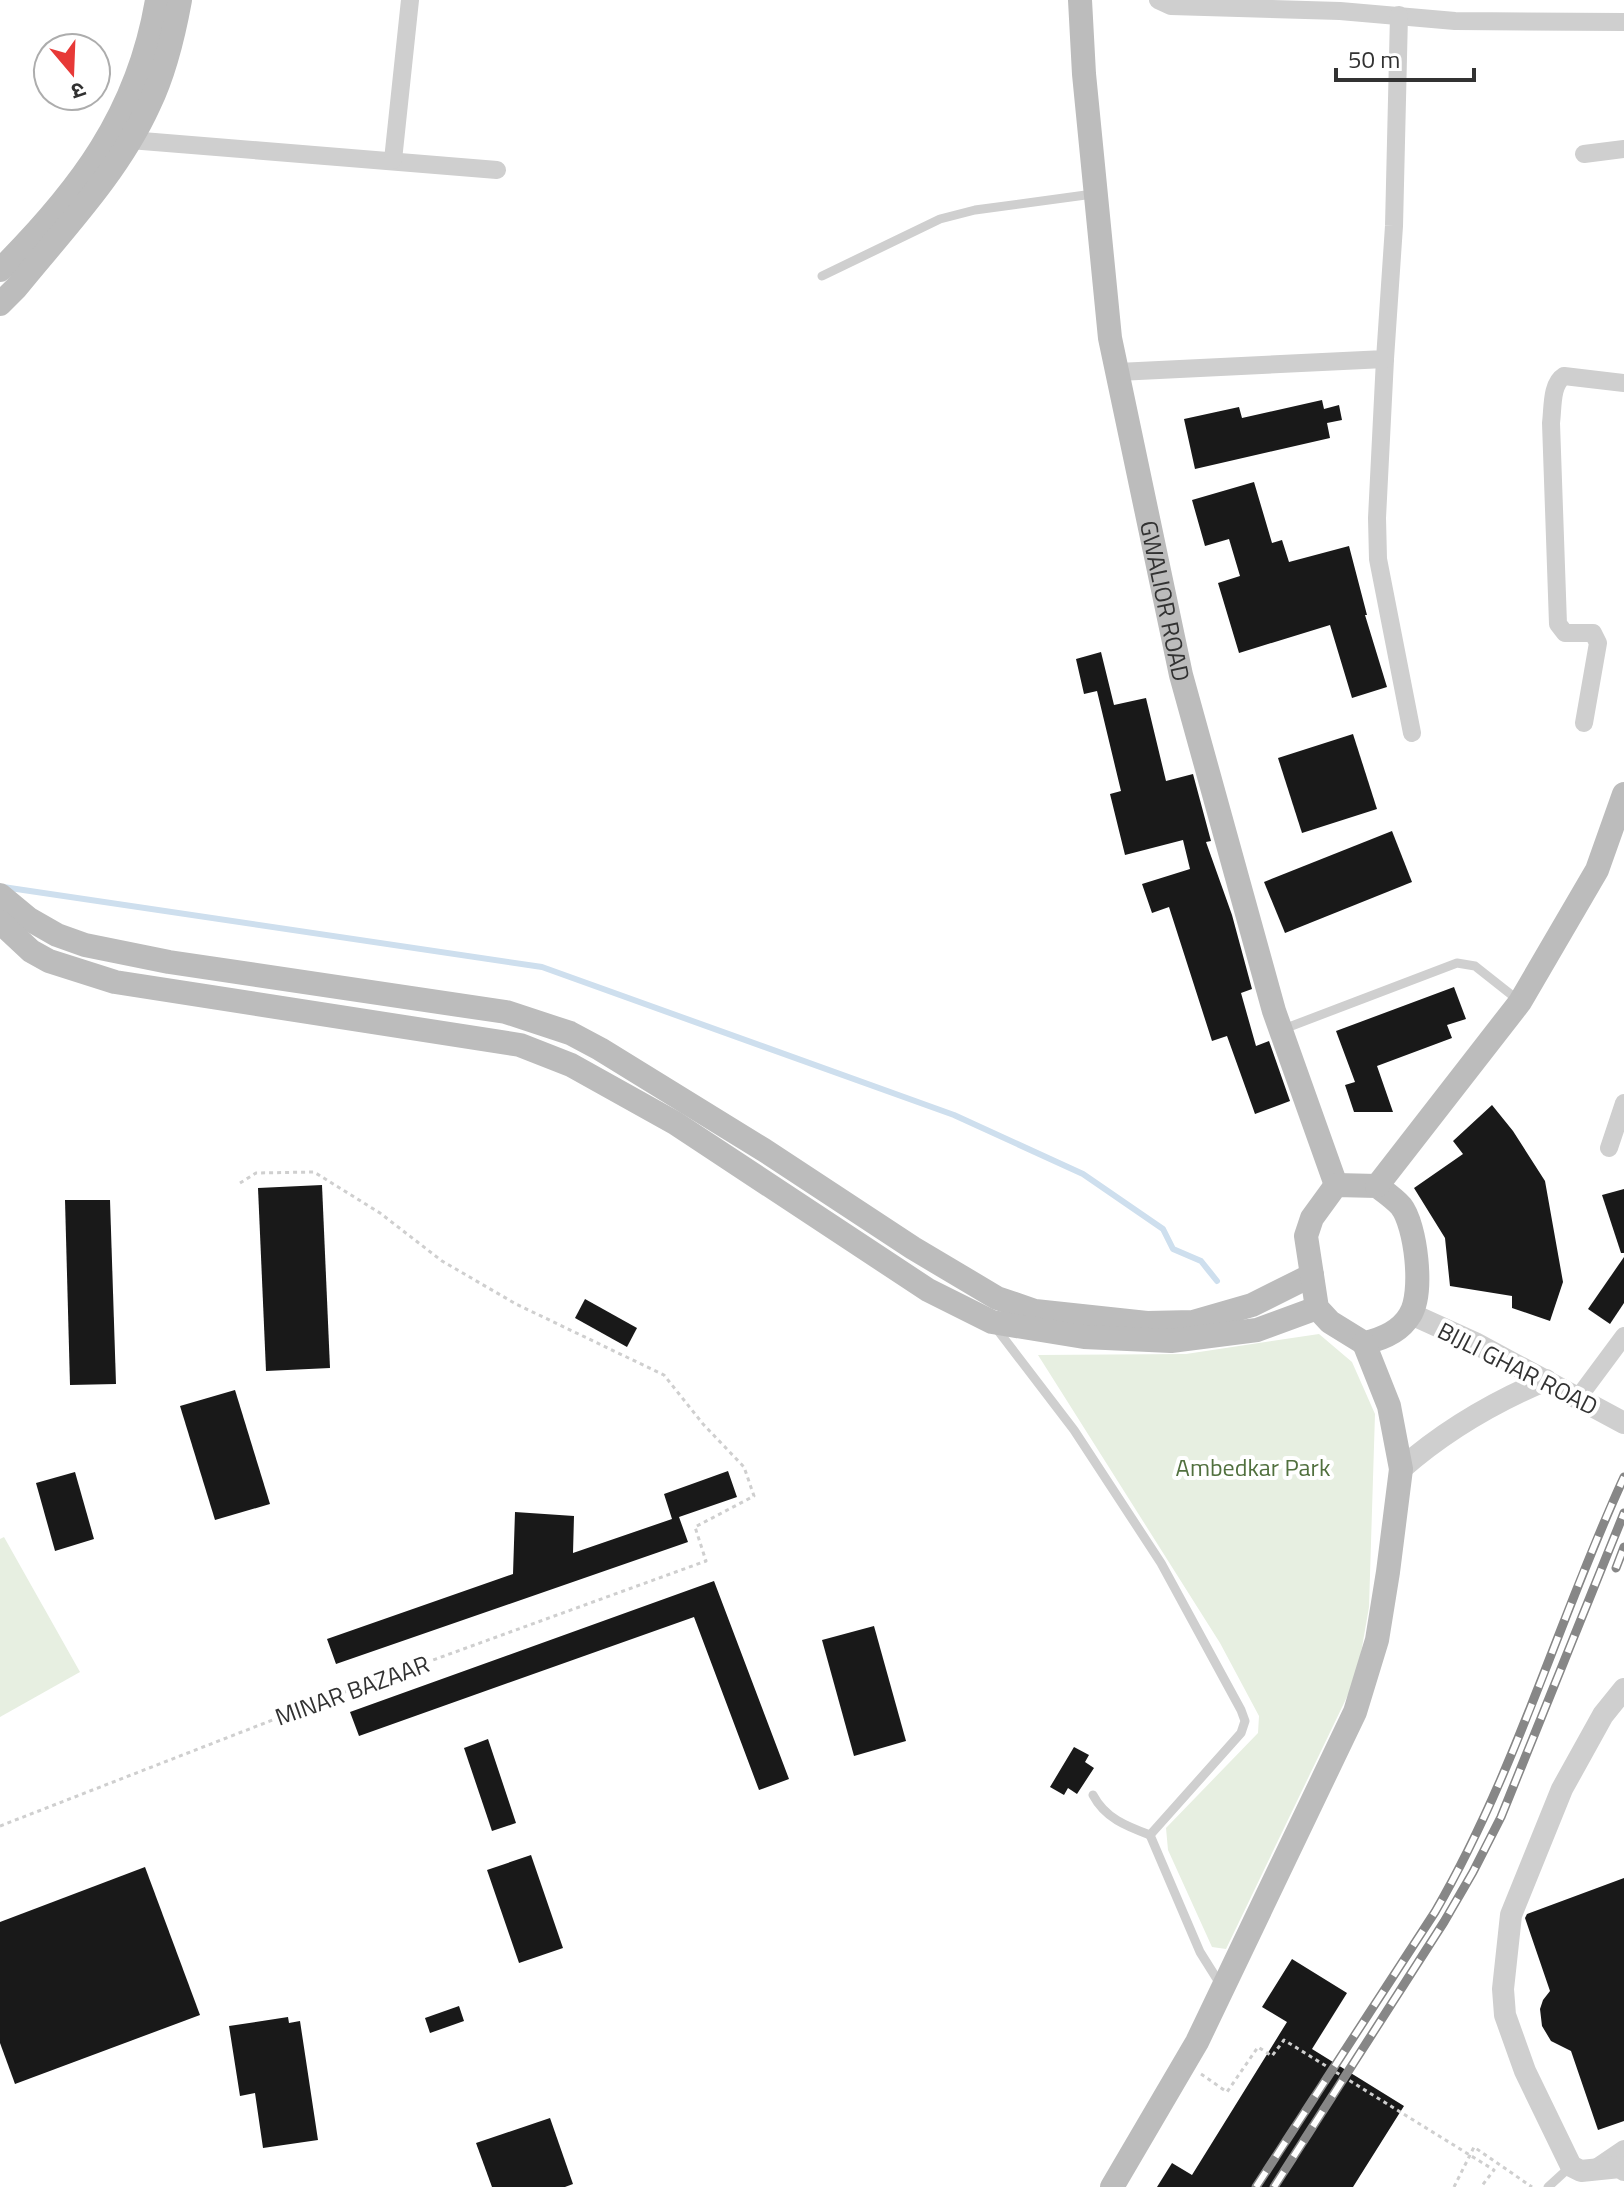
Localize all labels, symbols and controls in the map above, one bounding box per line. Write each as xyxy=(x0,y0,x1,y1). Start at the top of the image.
north arrow xyxy=(32,32,112,112)
scale bar xyxy=(1336,32,1474,82)
text: 50 m xyxy=(1348,41,1400,77)
text: उ xyxy=(66,73,90,109)
street label: GWALIOR ROAD xyxy=(1131,517,1200,684)
street label: BIJLI GHAR ROAD xyxy=(1432,1312,1604,1424)
park label: Ambedkar Park xyxy=(1176,1449,1331,1485)
street label: MINAR BAZAAR xyxy=(270,1645,434,1735)

